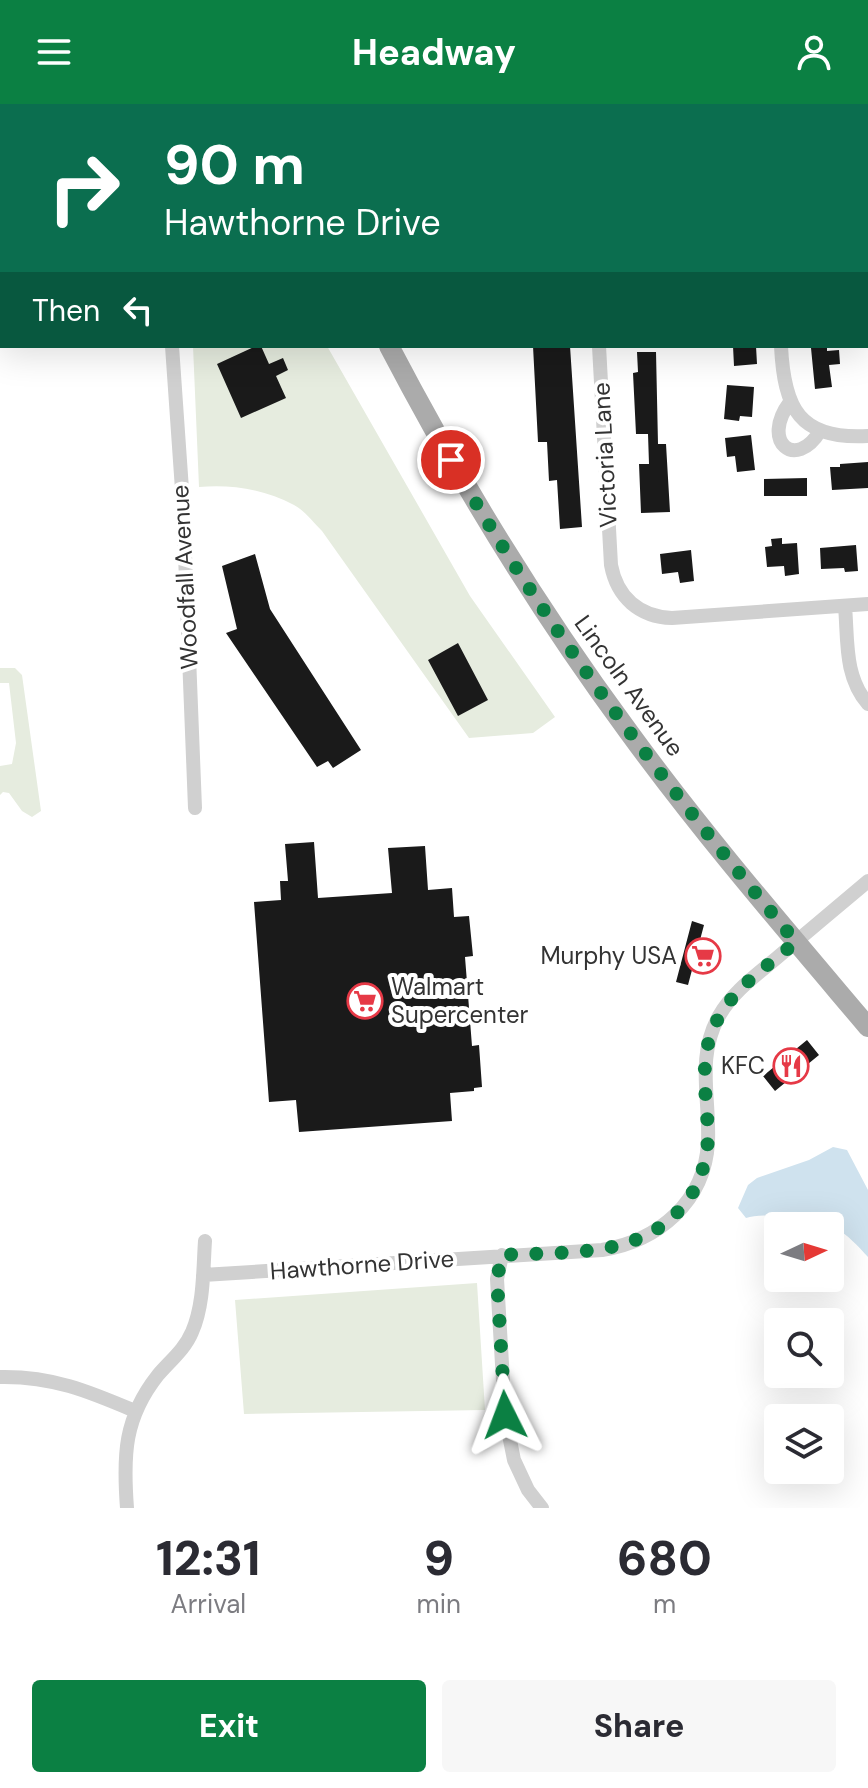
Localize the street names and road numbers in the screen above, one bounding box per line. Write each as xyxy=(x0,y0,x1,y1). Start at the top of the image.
street label: Victoria Lane xyxy=(585,381,624,529)
street label: Woodfall Avenue xyxy=(164,484,205,670)
street label: Lincoln Avenue xyxy=(568,609,691,762)
street label: Hawthorne Drive xyxy=(269,1243,455,1286)

